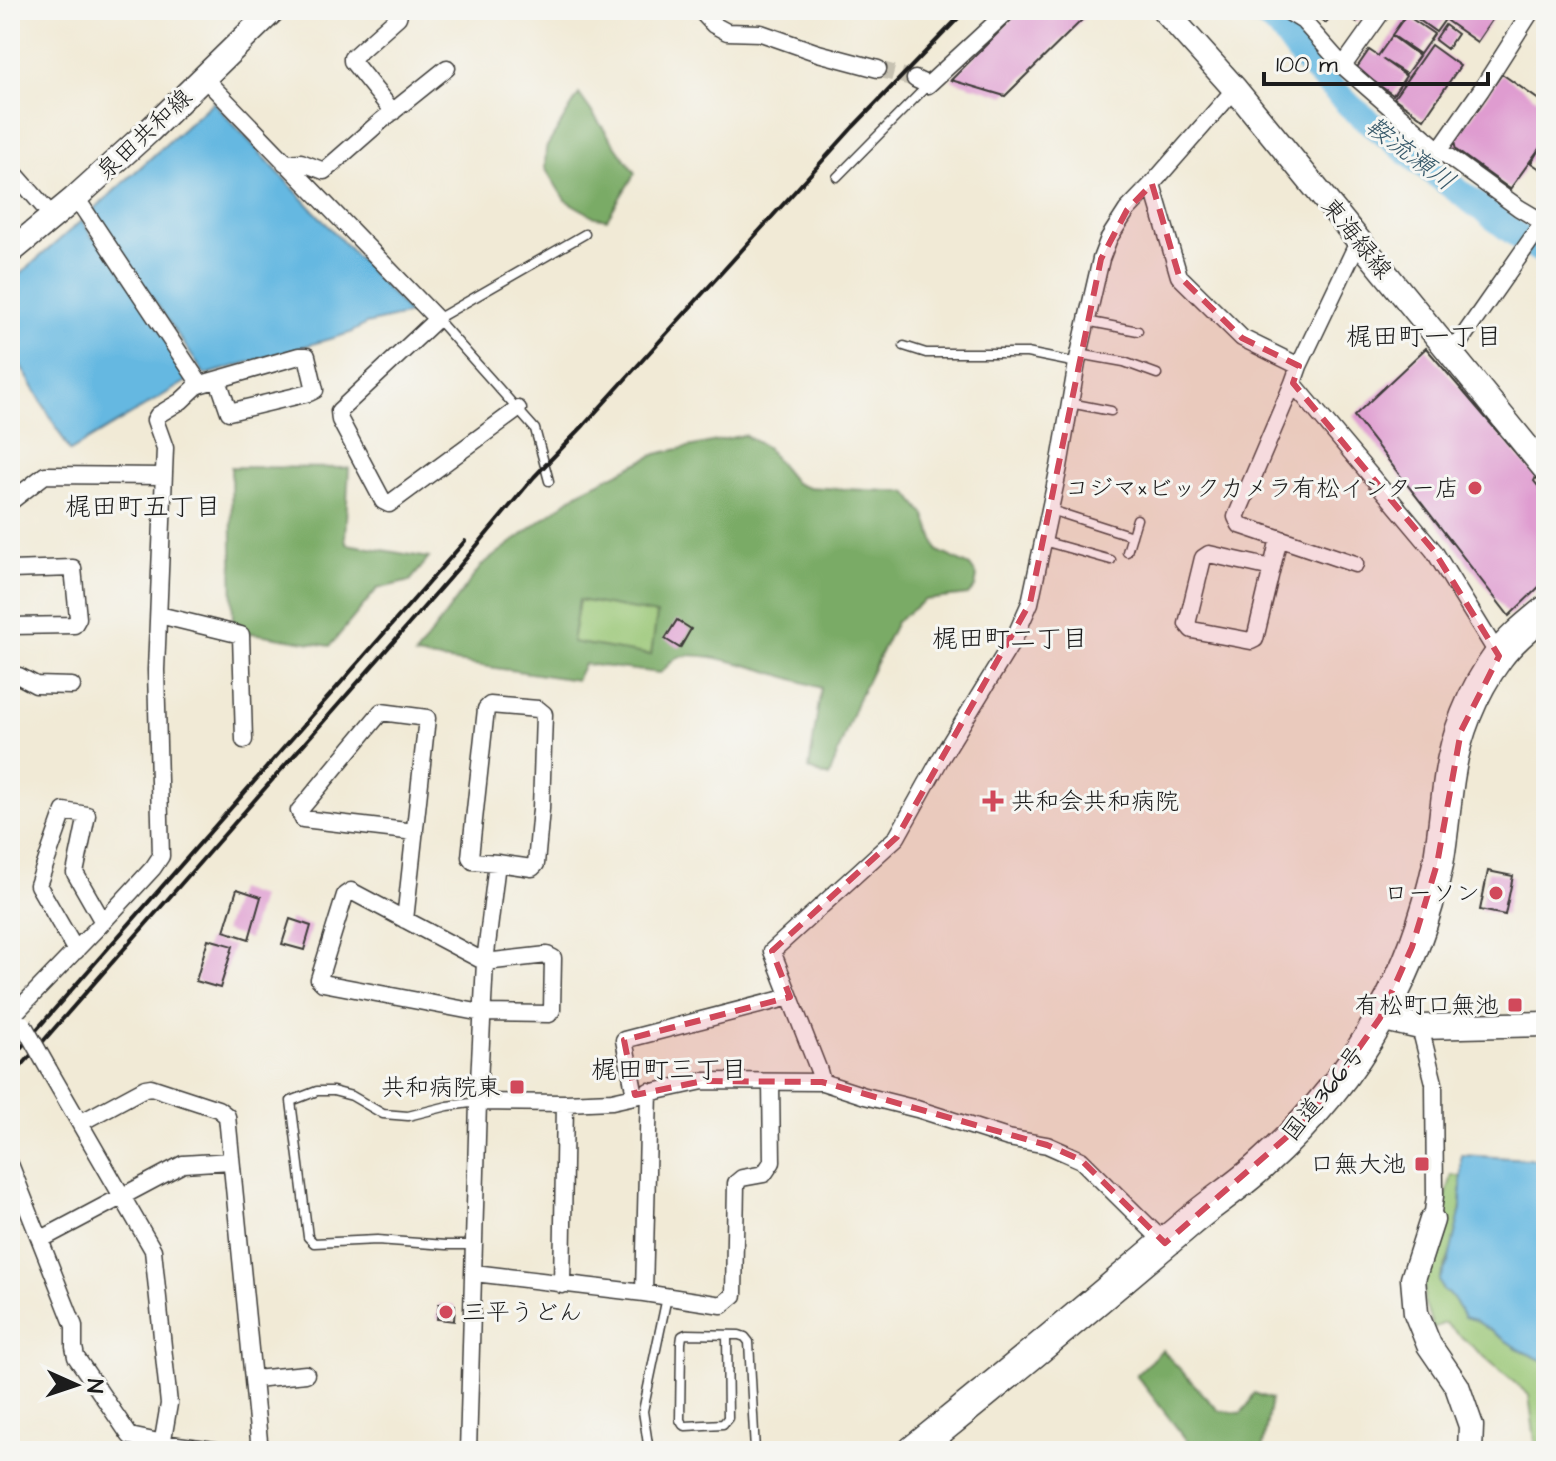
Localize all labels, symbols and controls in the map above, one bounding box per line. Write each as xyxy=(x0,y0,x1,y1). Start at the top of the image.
scale bar xyxy=(1264,36,1488,86)
text: 100 m xyxy=(1276,48,1338,82)
street label: 泉田共和線 xyxy=(89,81,200,188)
water label: 鞍流瀬川 xyxy=(1358,108,1463,199)
street label: 東海緑線 xyxy=(1313,191,1400,287)
district label: 梶田町一丁目 xyxy=(1346,319,1502,355)
place label: コジマ×ビックカメラ有松インター店 xyxy=(1065,472,1459,506)
marker: コジマ×ビックカメラ有松インター店 xyxy=(1466,479,1484,497)
district label: 梶田町五丁目 xyxy=(65,489,221,525)
district label: 梶田町二丁目 xyxy=(932,621,1088,657)
place label: 共和会共和病院 xyxy=(1011,785,1179,819)
marker: 共和会共和病院 xyxy=(982,790,1004,812)
place label: ローソン xyxy=(1384,877,1480,911)
marker: ローソン xyxy=(1487,884,1505,902)
place label: 有松町口無池 xyxy=(1355,989,1499,1023)
marker: 有松町口無池 xyxy=(1506,996,1524,1014)
street label: 国道366号 xyxy=(1275,1039,1373,1149)
district label: 梶田町三丁目 xyxy=(591,1052,747,1088)
place label: 共和病院東 xyxy=(381,1071,501,1105)
marker: 共和病院東 xyxy=(508,1078,526,1096)
place label: 口無大池 xyxy=(1310,1148,1406,1182)
marker: 口無大池 xyxy=(1413,1155,1431,1173)
place label: 三平うどん xyxy=(462,1296,582,1330)
marker: 三平うどん xyxy=(437,1303,455,1321)
north arrow xyxy=(36,1345,116,1425)
text: N xyxy=(79,1378,110,1394)

